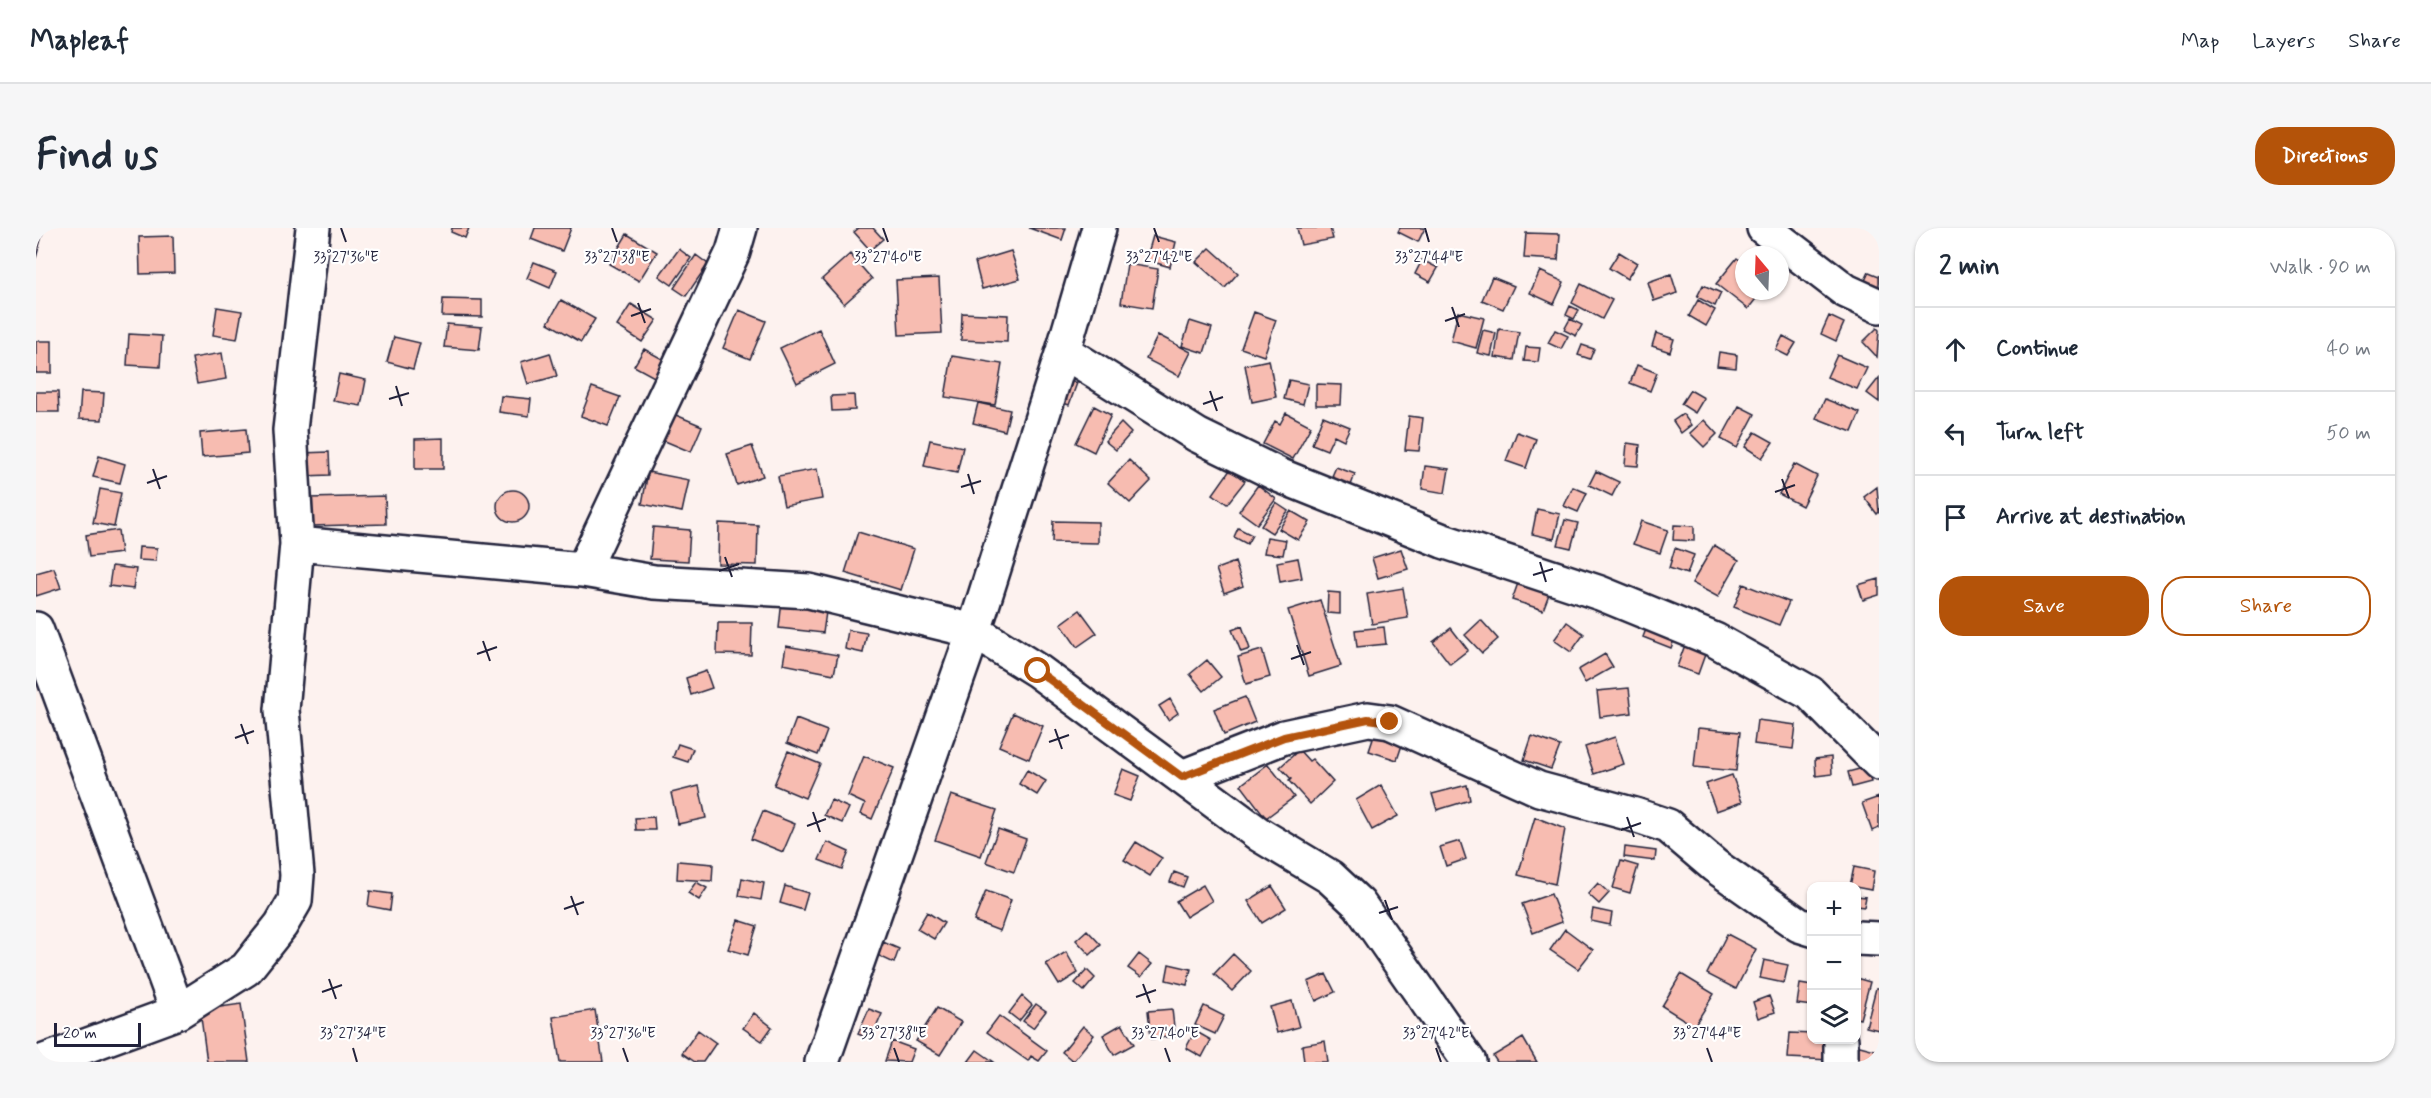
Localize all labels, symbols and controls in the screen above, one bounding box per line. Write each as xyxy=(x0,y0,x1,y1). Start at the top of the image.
text: Mapleaf xyxy=(30,23,129,60)
text: Map xyxy=(2181,27,2219,55)
text: Layers xyxy=(2252,27,2315,55)
text: Share xyxy=(2348,27,2401,55)
button: Directions xyxy=(2255,127,2395,185)
text: Find us xyxy=(36,129,158,184)
north arrow xyxy=(1735,246,1789,300)
text: 33°27'36"E xyxy=(313,248,379,268)
text: 33°27'38"E xyxy=(584,248,650,268)
text: 33°27'40"E xyxy=(854,248,922,268)
text: 33°27'42"E xyxy=(1125,248,1193,268)
text: 33°27'44"E xyxy=(1395,248,1463,268)
text: 2 min xyxy=(1939,250,2000,284)
text: Walk · 90 m xyxy=(2270,254,2371,281)
icon: ahead xyxy=(1939,333,1972,366)
text: Continue xyxy=(1996,335,2078,363)
text: 40 m xyxy=(2327,336,2371,363)
icon: left xyxy=(1939,417,1972,450)
text: Turn left xyxy=(1996,419,2084,447)
text: 50 m xyxy=(2326,420,2371,447)
icon: arrive xyxy=(1939,501,1972,534)
text: Arrive at destination xyxy=(1996,503,2186,531)
button: Save xyxy=(1939,576,2149,636)
button: Share xyxy=(2161,576,2371,636)
route start xyxy=(1024,657,1050,683)
route end xyxy=(1376,708,1402,734)
map controls xyxy=(1807,882,1861,1044)
button: + xyxy=(1807,882,1861,936)
button: − xyxy=(1807,936,1861,990)
button: layers xyxy=(1807,990,1861,1044)
scale bar xyxy=(54,1020,141,1048)
text: 20 m xyxy=(63,1023,97,1044)
text: 33°27'34"E xyxy=(320,1024,386,1044)
text: 33°27'36"E xyxy=(590,1024,656,1044)
text: 33°27'38"E xyxy=(861,1024,927,1044)
text: 33°27'40"E xyxy=(1131,1024,1199,1044)
text: 33°27'42"E xyxy=(1402,1024,1470,1044)
text: 33°27'44"E xyxy=(1673,1024,1741,1044)

